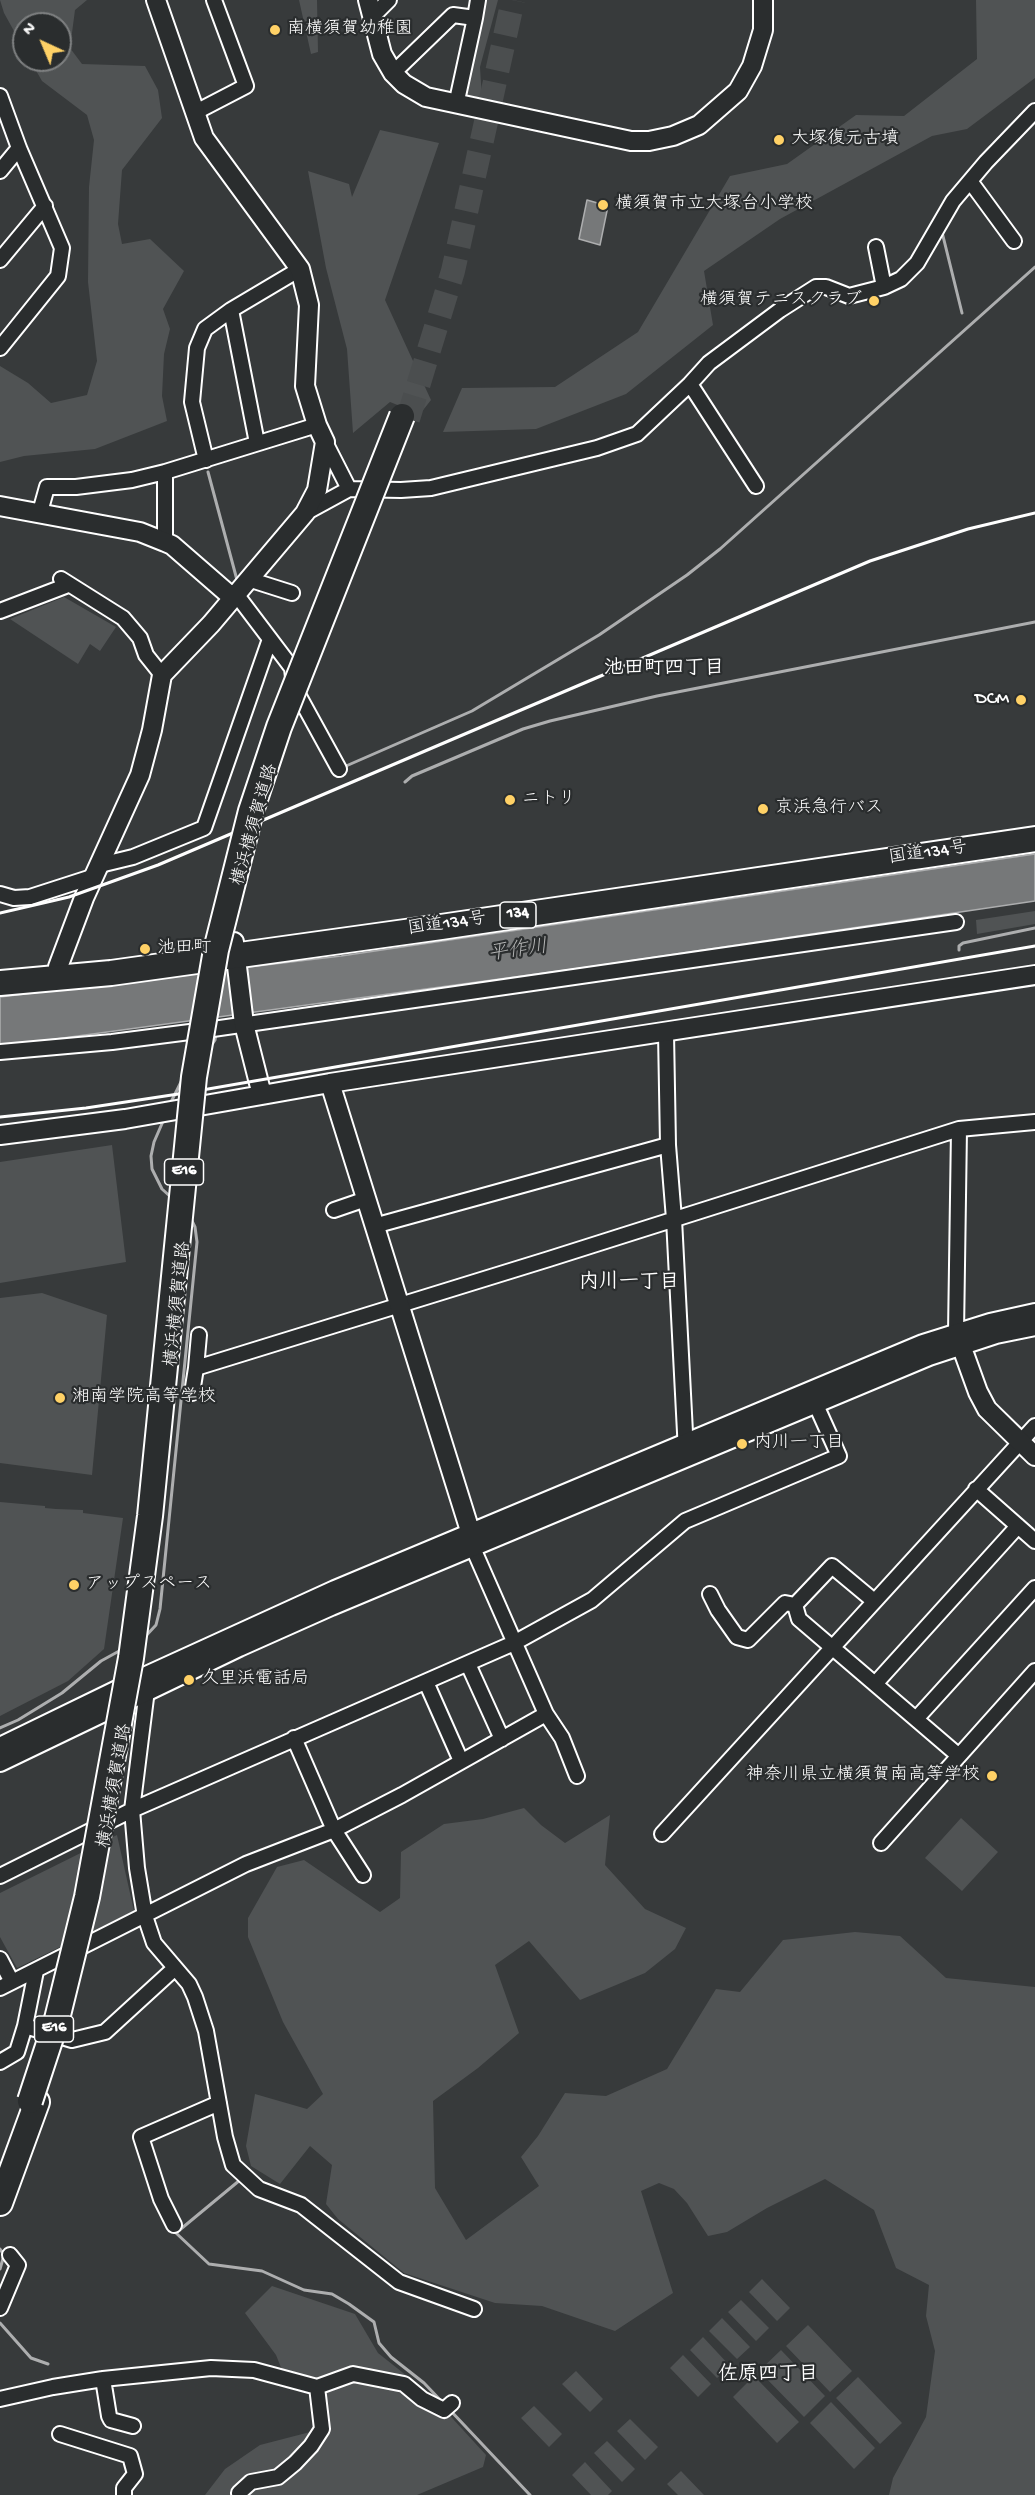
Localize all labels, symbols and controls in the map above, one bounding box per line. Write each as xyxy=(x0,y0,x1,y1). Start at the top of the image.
north arrow xyxy=(12,12,72,72)
place label: 南横須賀幼稚園 xyxy=(287,19,413,41)
text: N xyxy=(20,20,41,41)
marker: 南横須賀幼稚園 xyxy=(268,23,282,37)
place label: 大塚復元古墳 xyxy=(791,129,899,151)
marker: 大塚復元古墳 xyxy=(772,133,786,147)
place label: 横須賀市立大塚台小学校 xyxy=(615,194,813,216)
marker: 横須賀市立大塚台小学校 xyxy=(596,198,610,212)
place label: 横須賀テニスクラブ xyxy=(700,290,862,312)
marker: 横須賀テニスクラブ xyxy=(867,294,881,308)
district label: 池田町四丁目 xyxy=(604,658,724,682)
place label: DCM xyxy=(975,689,1009,711)
marker: DCM xyxy=(1014,693,1028,707)
street label: 横浜横須賀道路 xyxy=(228,761,284,889)
place label: ニトリ xyxy=(522,789,576,811)
marker: ニトリ xyxy=(503,793,517,807)
place label: 京浜急行バス xyxy=(775,798,883,820)
marker: 京浜急行バス xyxy=(756,802,770,816)
street label: 国道134号 xyxy=(887,838,969,870)
road number: 134 xyxy=(500,902,536,928)
street label: 国道134号 xyxy=(406,909,488,941)
water label: 平作川 xyxy=(487,936,549,968)
place label: 池田町 xyxy=(157,938,211,960)
marker: 池田町 xyxy=(138,942,152,956)
road number: E16 xyxy=(164,1159,204,1185)
street label: 横浜横須賀道路 xyxy=(162,1240,196,1368)
district label: 内川一丁目 xyxy=(579,1272,679,1296)
place label: 湘南学院高等学校 xyxy=(72,1387,216,1409)
marker: 湘南学院高等学校 xyxy=(53,1391,67,1405)
place label: 内川一丁目 xyxy=(754,1433,844,1455)
marker: 内川一丁目 xyxy=(735,1437,749,1451)
place label: アップスペース xyxy=(86,1574,212,1596)
marker: アップスペース xyxy=(67,1578,81,1592)
place label: 久里浜電話局 xyxy=(201,1669,309,1691)
marker: 久里浜電話局 xyxy=(182,1673,196,1687)
street label: 横浜横須賀道路 xyxy=(94,1722,138,1850)
place label: 神奈川県立横須賀南高等学校 xyxy=(746,1765,980,1787)
marker: 神奈川県立横須賀南高等学校 xyxy=(985,1769,999,1783)
road number: E16 xyxy=(34,2016,74,2042)
district label: 佐原四丁目 xyxy=(718,2364,818,2388)

